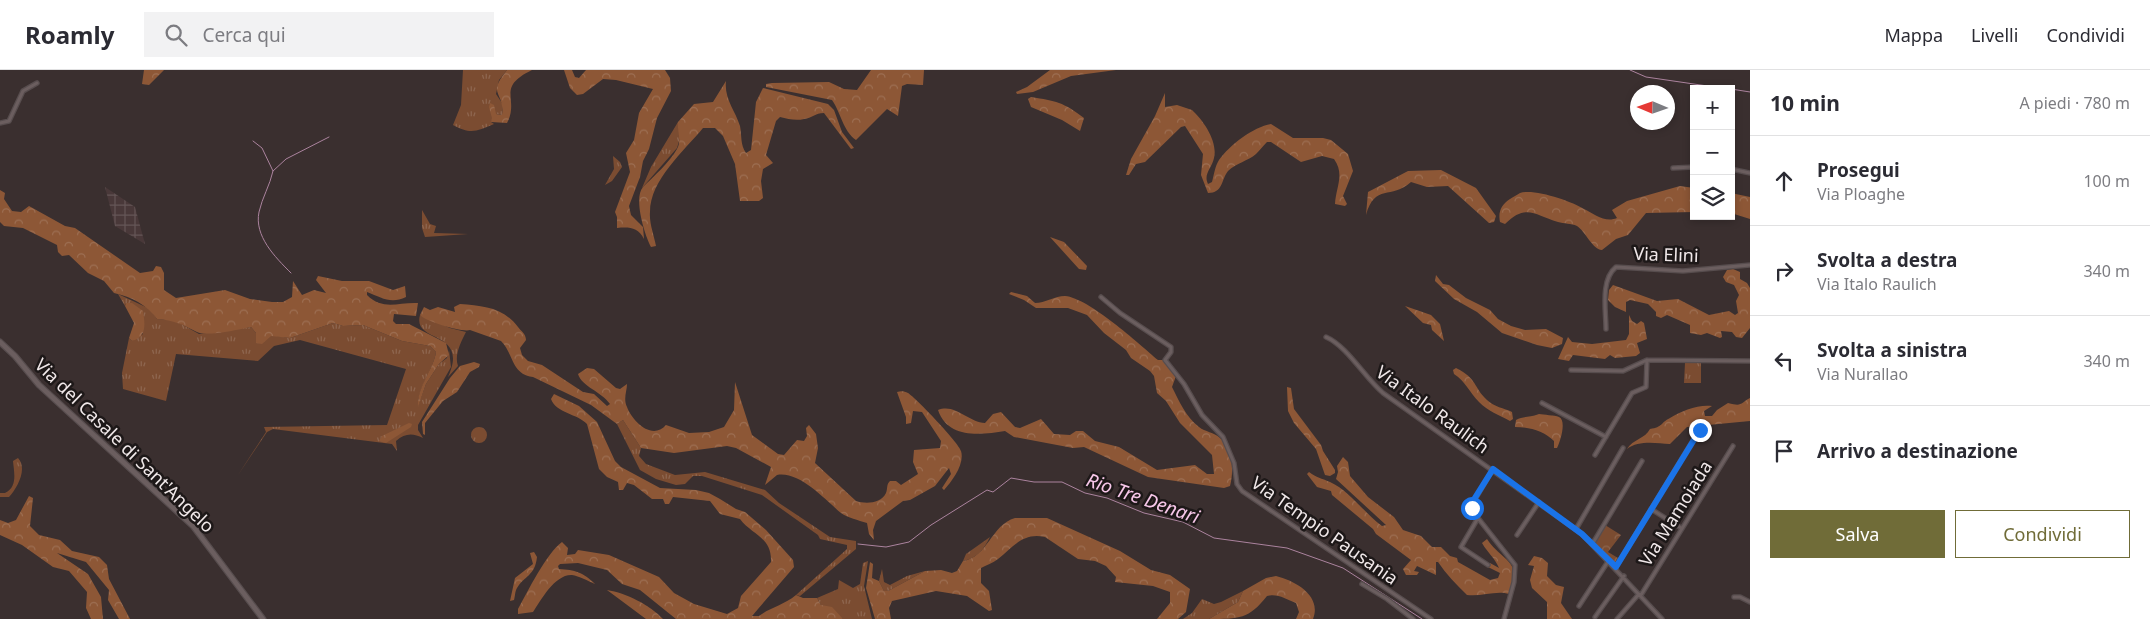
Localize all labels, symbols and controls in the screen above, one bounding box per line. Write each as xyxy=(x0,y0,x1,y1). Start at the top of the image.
search box xyxy=(144,12,494,57)
text: Roamly xyxy=(25,18,114,51)
icon: search xyxy=(162,21,190,49)
text: Cerca qui xyxy=(202,22,286,48)
text: Mappa xyxy=(1884,23,1943,47)
text: Livelli xyxy=(1971,23,2018,47)
text: Condividi xyxy=(2046,23,2125,47)
north arrow xyxy=(1630,85,1675,130)
map controls xyxy=(1690,85,1735,220)
button: + xyxy=(1690,85,1735,130)
text: 10 min xyxy=(1770,89,1840,117)
text: A piedi · 780 m xyxy=(2019,92,2130,114)
button: − xyxy=(1690,130,1735,175)
text: Prosegui xyxy=(1817,157,1900,183)
icon: ahead xyxy=(1770,167,1798,195)
text: 100 m xyxy=(2083,170,2130,192)
button: layers xyxy=(1690,175,1735,220)
text: Via Ploaghe xyxy=(1817,183,1905,205)
street label: Via Elini xyxy=(1633,241,1699,267)
text: Svolta a destra xyxy=(1817,247,1957,273)
icon: right xyxy=(1770,257,1798,285)
text: 340 m xyxy=(2083,260,2130,282)
text: Via Italo Raulich xyxy=(1817,273,1937,295)
text: Svolta a sinistra xyxy=(1817,337,1967,363)
icon: left xyxy=(1770,347,1798,375)
text: 340 m xyxy=(2083,350,2130,372)
street label: Via del Casale di Sant'Angelo xyxy=(30,353,220,537)
street label: Via Italo Raulich xyxy=(1371,360,1495,458)
text: Via Nurallao xyxy=(1817,363,1908,385)
route end xyxy=(1689,419,1712,442)
icon: arrive xyxy=(1770,437,1798,465)
text: Arrivo a destinazione xyxy=(1817,438,2018,464)
street label: Via Mamoiada xyxy=(1633,456,1717,570)
water label: Rio Tre Denari xyxy=(1083,466,1204,530)
street label: Via Tempio Pausania xyxy=(1247,470,1403,590)
route start xyxy=(1461,497,1484,520)
button: Salva xyxy=(1770,510,1945,558)
button: Condividi xyxy=(1955,510,2130,558)

